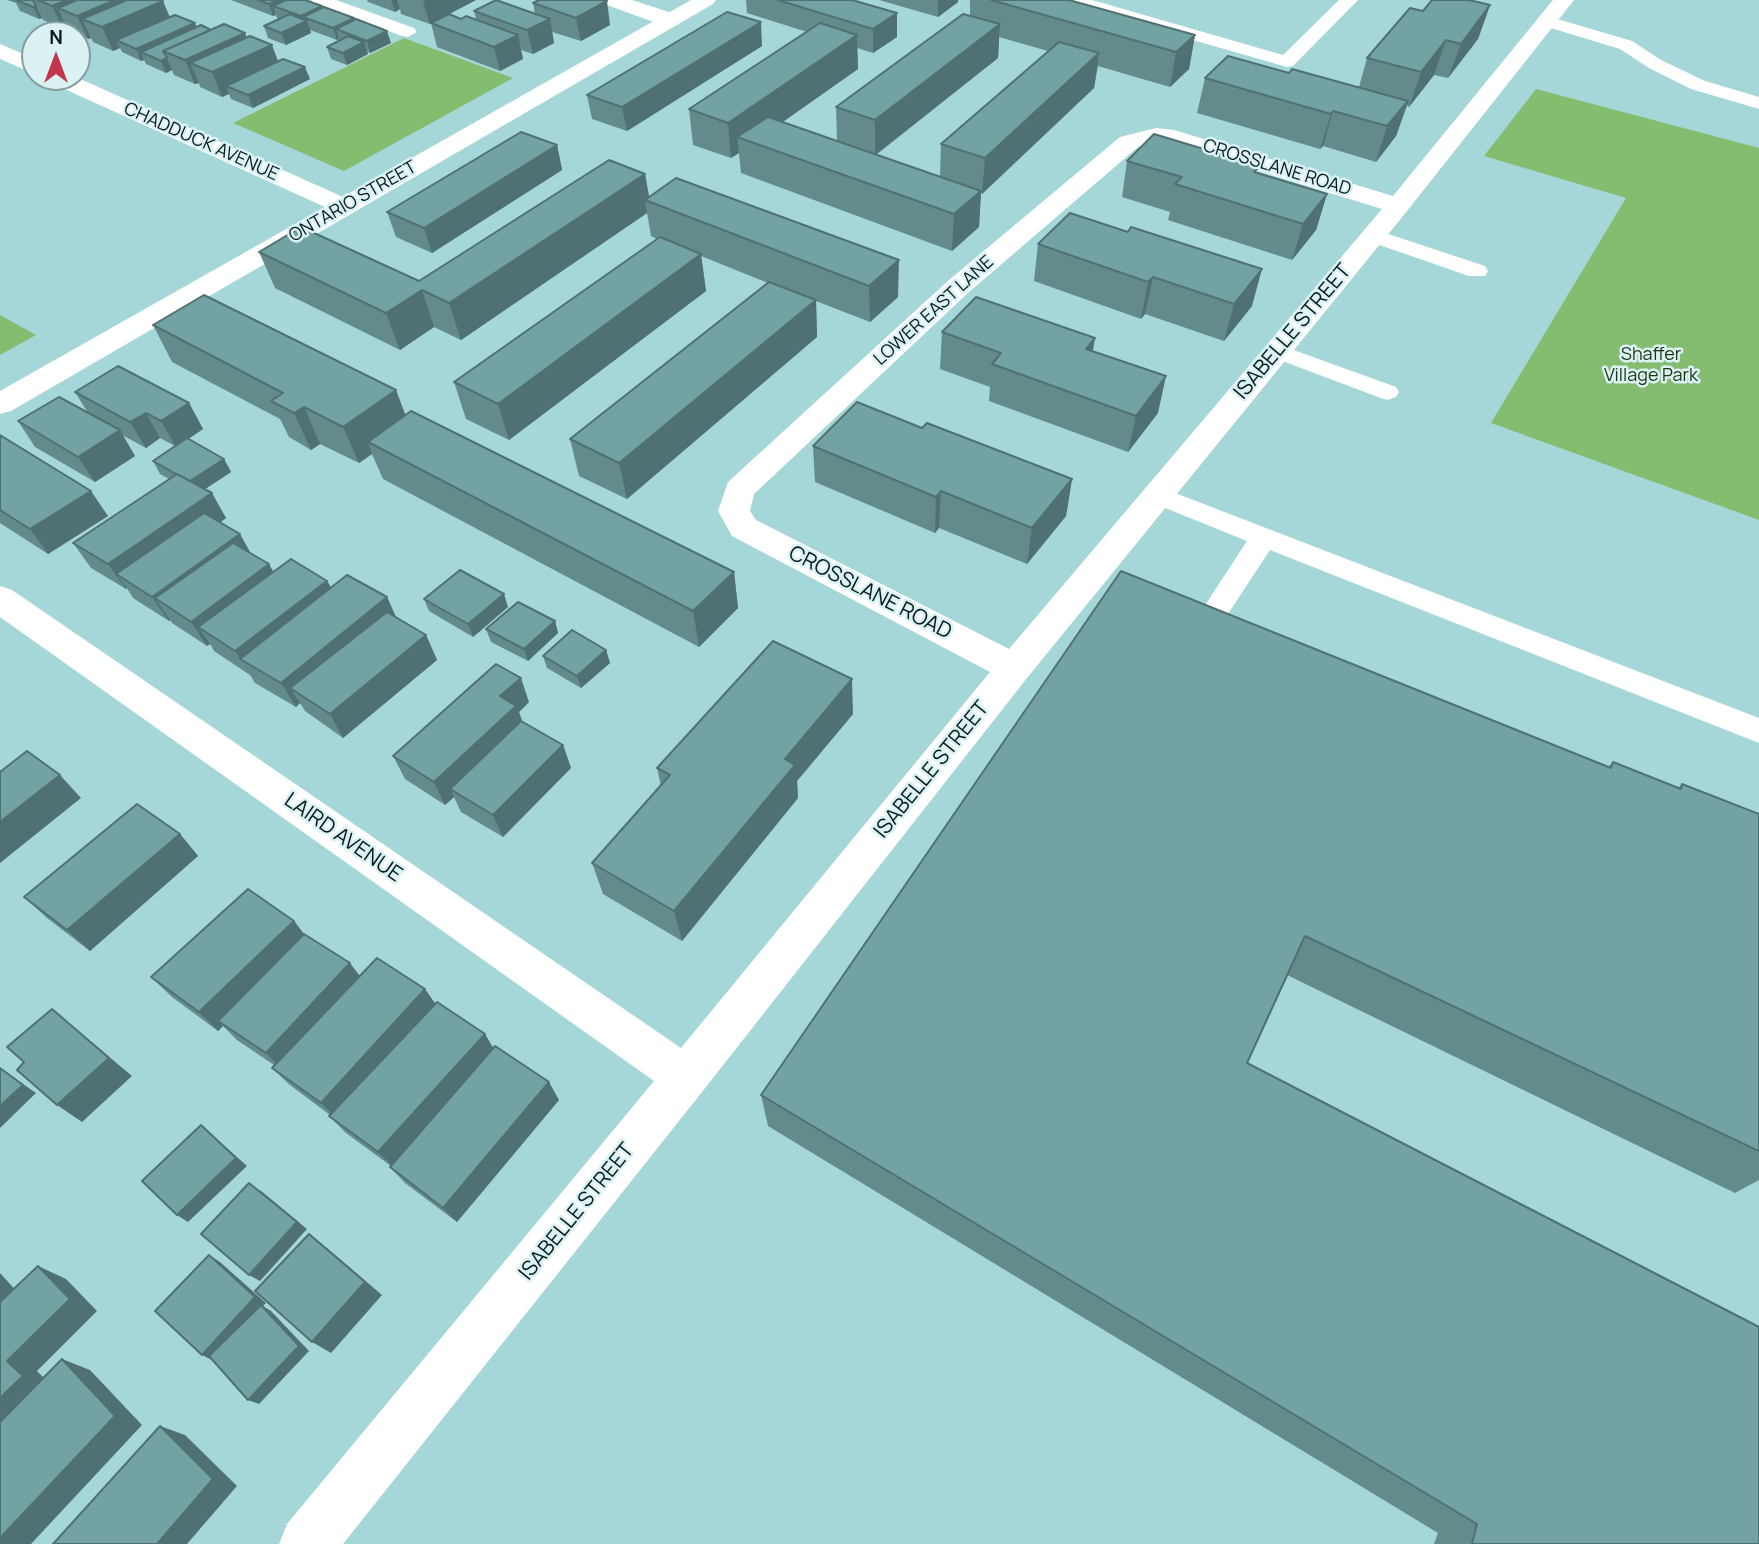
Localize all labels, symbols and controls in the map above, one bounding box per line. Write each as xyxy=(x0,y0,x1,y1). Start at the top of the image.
north arrow xyxy=(21,21,91,91)
text: N xyxy=(49,24,63,50)
street label: CHADDUCK AVENUE xyxy=(120,98,282,186)
street label: CROSSLANE ROAD xyxy=(1200,135,1354,201)
street label: ONTARIO STREET xyxy=(285,157,421,247)
street label: LOWER EAST LANE xyxy=(870,252,998,370)
street label: ISABELLE STREET xyxy=(1229,259,1357,405)
park label: Shaffer Village Park xyxy=(1604,344,1698,386)
street label: CROSSLANE ROAD xyxy=(784,541,956,645)
street label: ISABELLE STREET xyxy=(869,696,995,844)
street label: LAIRD AVENUE xyxy=(279,788,407,888)
street label: ISABELLE STREET xyxy=(514,1138,640,1286)

